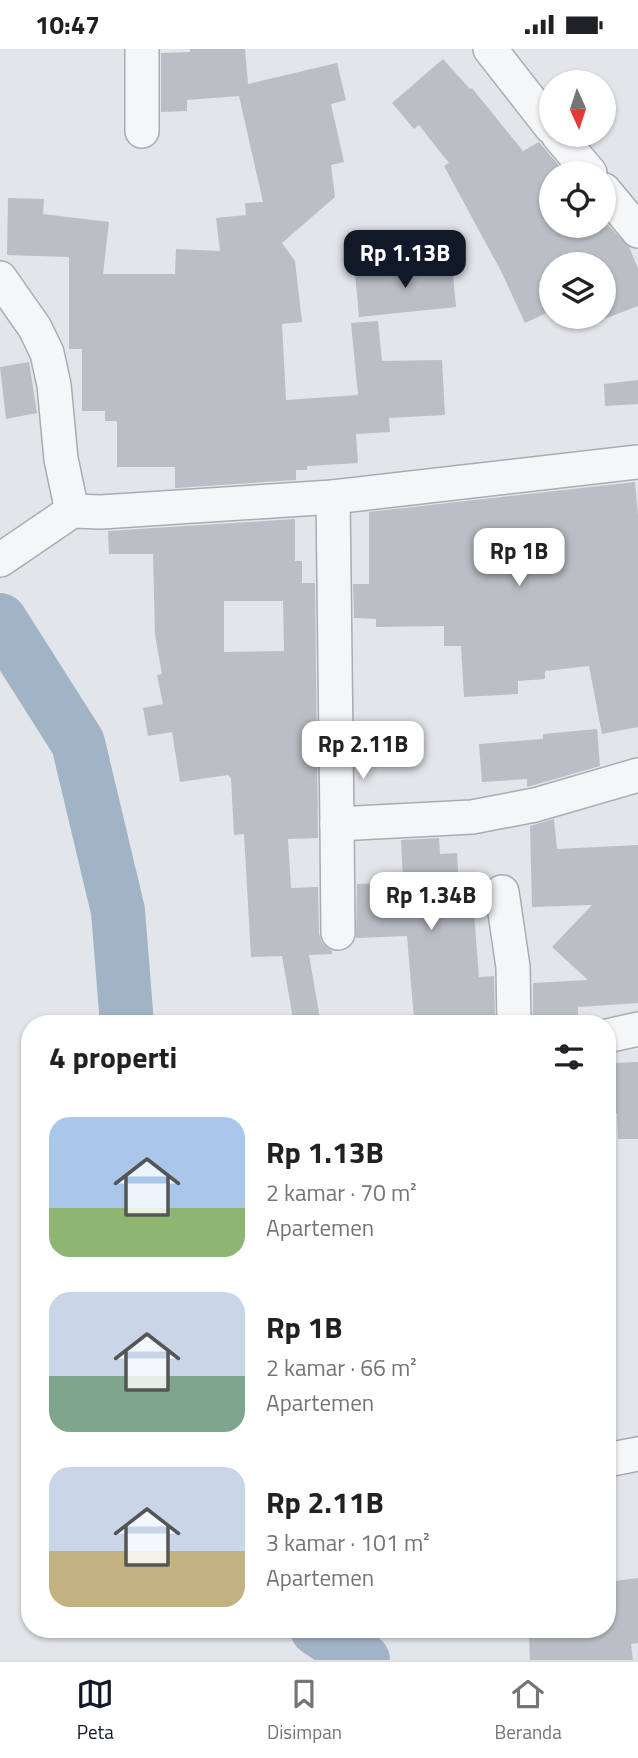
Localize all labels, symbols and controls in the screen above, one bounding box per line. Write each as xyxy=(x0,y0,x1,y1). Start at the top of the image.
text: 10:47 xyxy=(35,5,100,44)
north arrow xyxy=(539,70,616,147)
map controls xyxy=(539,70,616,329)
button: locate xyxy=(539,161,616,238)
pin: Rp 1.13B xyxy=(333,231,477,290)
text: Rp 1.13B xyxy=(360,235,450,270)
button: layers xyxy=(539,252,616,329)
pin: Rp 1B xyxy=(470,529,568,588)
text: Rp 1B xyxy=(490,533,548,568)
pin: Rp 2.11B xyxy=(291,721,435,781)
text: Rp 2.11B xyxy=(318,726,408,761)
pin: Rp 1.34B xyxy=(359,873,503,932)
text: Rp 1.34B xyxy=(386,877,476,912)
text: 4 properti xyxy=(49,1034,177,1080)
icon: filters xyxy=(550,1038,588,1076)
text: Rp 1.13B xyxy=(266,1129,384,1175)
icon: home xyxy=(105,1145,189,1229)
text: 2 kamar · 70 m² xyxy=(266,1175,417,1210)
text: Apartemen xyxy=(266,1210,374,1245)
text: Rp 1B xyxy=(266,1304,343,1350)
icon: home xyxy=(105,1320,189,1404)
text: 2 kamar · 66 m² xyxy=(266,1350,417,1385)
text: Apartemen xyxy=(266,1385,374,1420)
text: Rp 2.11B xyxy=(266,1479,384,1525)
icon: home xyxy=(105,1495,189,1579)
text: 3 kamar · 101 m² xyxy=(266,1525,430,1560)
text: Apartemen xyxy=(266,1560,374,1595)
tab: Peta xyxy=(76,1675,114,1746)
tab: Disimpan xyxy=(267,1675,342,1746)
tab: Beranda xyxy=(495,1675,562,1746)

